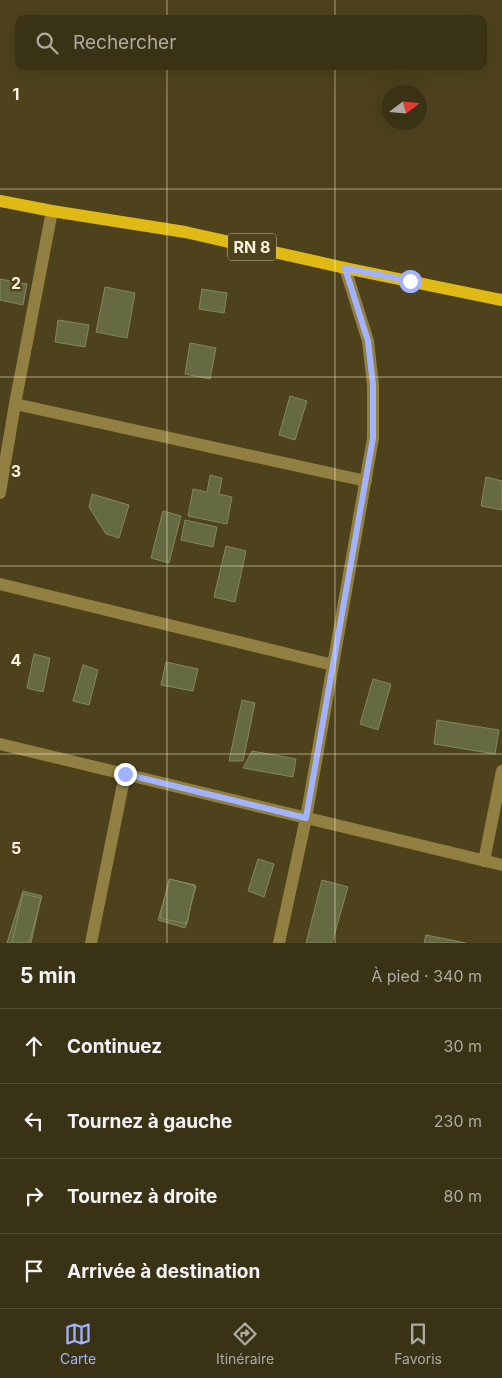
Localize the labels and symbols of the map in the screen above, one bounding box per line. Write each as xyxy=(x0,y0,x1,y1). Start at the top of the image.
text: 1 xyxy=(13,84,19,104)
north arrow xyxy=(382,85,427,130)
road number: RN 8 xyxy=(228,233,276,260)
route start xyxy=(399,270,422,293)
text: 2 xyxy=(11,273,21,293)
text: 3 xyxy=(11,461,21,481)
text: 4 xyxy=(11,650,22,670)
route end xyxy=(114,763,137,786)
text: 5 xyxy=(11,838,21,858)

